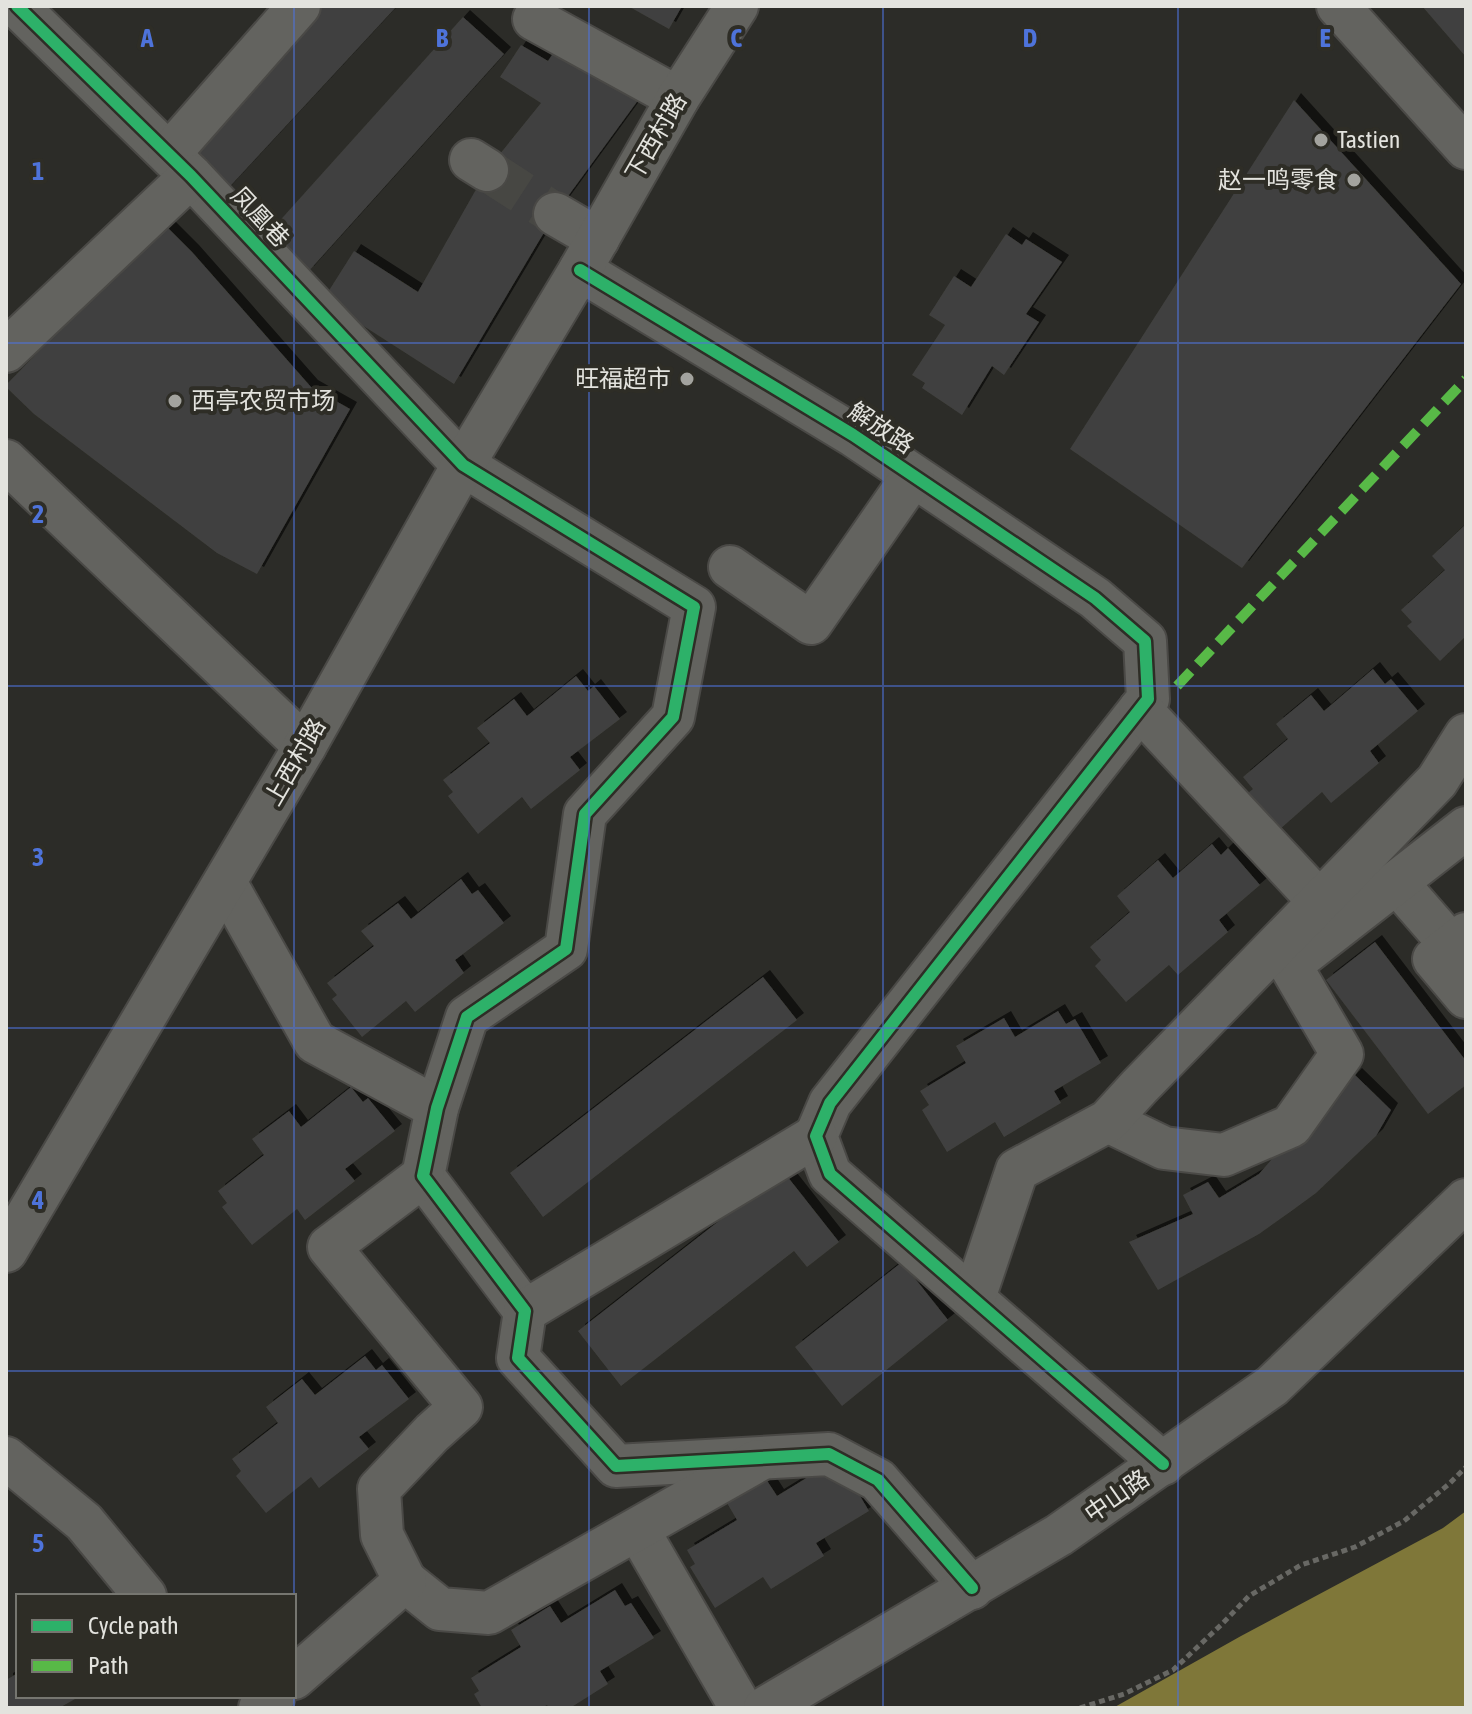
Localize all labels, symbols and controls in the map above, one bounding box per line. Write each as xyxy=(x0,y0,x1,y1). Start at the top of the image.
text: A xyxy=(140,23,154,53)
text: B xyxy=(436,23,449,53)
text: C xyxy=(730,23,742,53)
text: D xyxy=(1023,23,1037,53)
text: E xyxy=(1319,23,1331,53)
street label: 下西村路 xyxy=(620,88,691,185)
place label: Tastien xyxy=(1337,126,1400,153)
marker: Tastien xyxy=(1312,131,1330,149)
text: 1 xyxy=(32,156,44,186)
place label: 赵一鸣零食 xyxy=(1218,166,1338,193)
marker: 赵一鸣零食 xyxy=(1345,171,1363,189)
street label: 凤凰巷 xyxy=(226,181,295,252)
place label: 旺福超市 xyxy=(575,365,671,392)
marker: 旺福超市 xyxy=(678,370,696,388)
place label: 西亭农贸市场 xyxy=(191,387,335,414)
marker: 西亭农贸市场 xyxy=(166,392,184,410)
street label: 解放路 xyxy=(844,397,919,459)
text: 2 xyxy=(32,499,44,529)
street label: 上西村路 xyxy=(259,713,330,810)
text: 3 xyxy=(32,842,44,872)
text: 4 xyxy=(31,1185,44,1215)
street label: 中山路 xyxy=(1079,1464,1154,1527)
text: 5 xyxy=(32,1528,44,1558)
legend xyxy=(16,1594,296,1698)
text: Cycle path xyxy=(88,1612,179,1639)
text: Path xyxy=(88,1652,129,1679)

